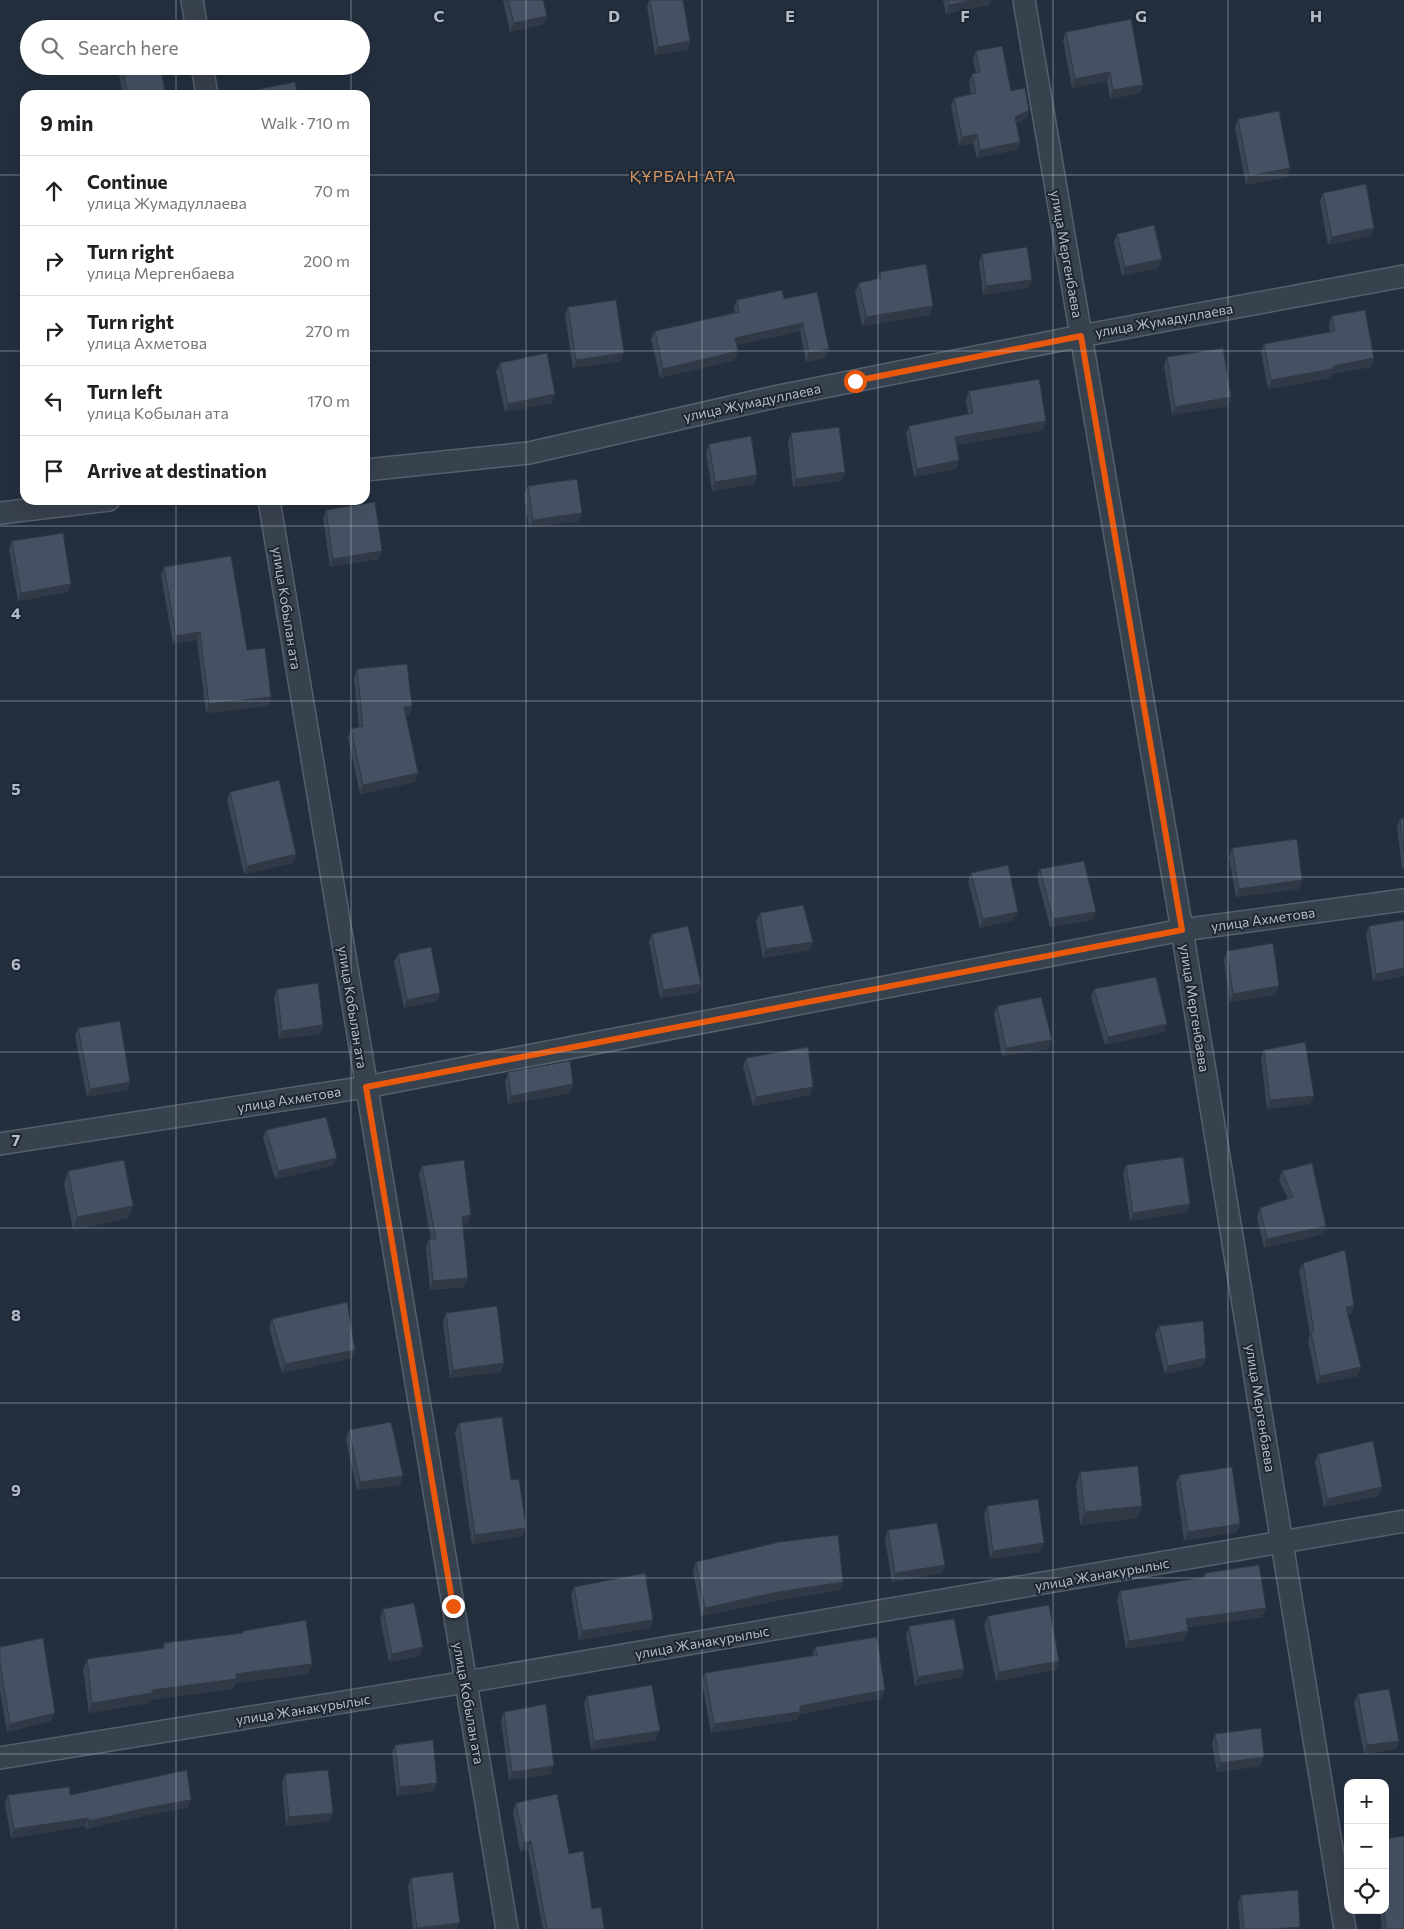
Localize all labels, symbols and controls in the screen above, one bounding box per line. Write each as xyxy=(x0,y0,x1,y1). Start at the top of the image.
text: C xyxy=(434,6,445,25)
text: D xyxy=(608,6,620,25)
text: E xyxy=(785,6,795,25)
text: F xyxy=(960,6,970,25)
text: G xyxy=(1135,6,1147,25)
text: H xyxy=(1310,6,1322,25)
search box xyxy=(20,20,370,75)
icon: search xyxy=(38,34,66,62)
text: Search here xyxy=(78,36,178,59)
text: 9 min xyxy=(40,110,93,135)
text: Walk · 710 m xyxy=(261,113,350,132)
district label: ҚҰРБАН АТА xyxy=(630,166,736,185)
text: Continue xyxy=(87,170,167,193)
icon: ahead xyxy=(40,177,68,205)
text: 70 m xyxy=(314,181,350,200)
street label: улица Мергенбаева xyxy=(1047,189,1087,319)
text: улица Жумадуллаева xyxy=(87,193,247,212)
text: Turn right xyxy=(87,240,174,263)
icon: right xyxy=(40,247,68,275)
text: 200 m xyxy=(303,251,350,270)
text: улица Мергенбаева xyxy=(87,263,235,282)
street label: улица Жумадуллаева xyxy=(1094,299,1234,341)
text: Turn right xyxy=(87,310,174,333)
icon: right xyxy=(40,317,68,345)
text: 270 m xyxy=(305,321,350,340)
text: улица Ахметова xyxy=(87,333,207,352)
route start xyxy=(844,370,867,393)
street label: улица Жумадуллаева xyxy=(682,379,822,425)
text: Turn left xyxy=(87,380,162,403)
icon: left xyxy=(40,387,68,415)
text: 170 m xyxy=(307,391,350,410)
text: улица Кобылан ата xyxy=(87,403,229,422)
icon: arrive xyxy=(40,457,68,485)
text: Arrive at destination xyxy=(87,459,267,482)
street label: улица Кобылан ата xyxy=(269,545,305,671)
text: 4 xyxy=(11,603,21,622)
text: 5 xyxy=(11,779,21,798)
street label: улица Ахметова xyxy=(1210,903,1316,935)
street label: улица Мергенбаева xyxy=(1177,943,1213,1073)
street label: улица Кобылан ата xyxy=(335,944,371,1070)
text: 6 xyxy=(11,954,21,973)
street label: улица Ахметова xyxy=(236,1082,342,1116)
text: 7 xyxy=(12,1130,21,1149)
text: 8 xyxy=(11,1305,21,1324)
street label: улица Мергенбаева xyxy=(1243,1343,1279,1473)
text: 9 xyxy=(11,1480,21,1499)
street label: улица Жанакурылыс xyxy=(1033,1554,1171,1594)
route end xyxy=(442,1595,465,1618)
street label: улица Жанакурылыс xyxy=(633,1622,771,1662)
street label: улица Кобылан ата xyxy=(450,1640,488,1766)
street label: улица Жанакурылыс xyxy=(234,1690,372,1728)
map controls xyxy=(1344,1779,1389,1914)
button: + xyxy=(1344,1779,1389,1824)
button: − xyxy=(1344,1824,1389,1869)
button: locate xyxy=(1344,1869,1389,1914)

